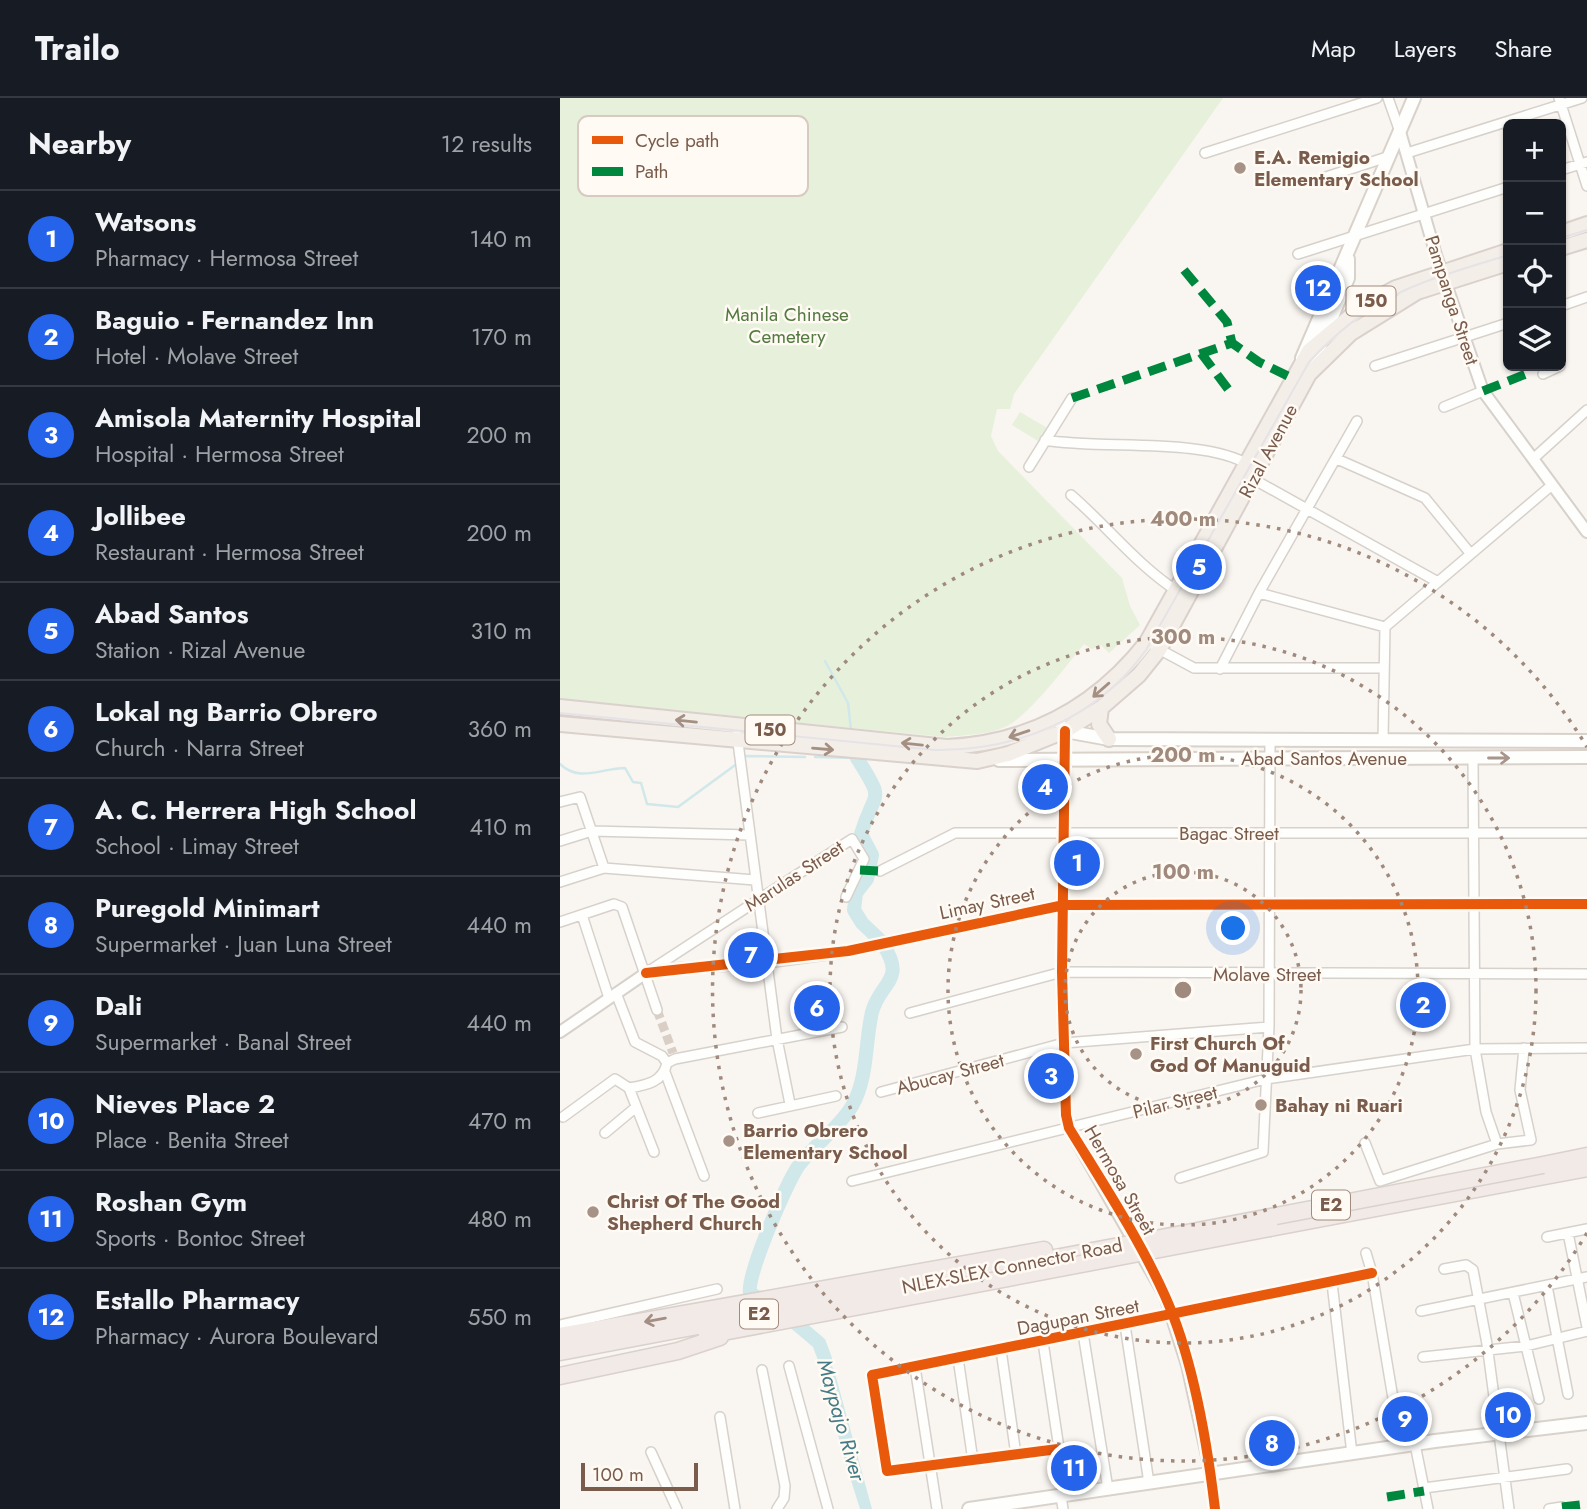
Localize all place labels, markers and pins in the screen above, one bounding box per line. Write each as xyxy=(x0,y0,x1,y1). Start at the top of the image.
place label: E.A. Remigio Elementary School xyxy=(1254,144,1419,193)
marker: E.A. Remigio Elementary School xyxy=(1232,160,1248,176)
pin: 12 xyxy=(1295,262,1341,314)
pin: 5 xyxy=(1176,541,1222,593)
pin: 4 xyxy=(1022,761,1068,813)
pin: 1 xyxy=(1054,837,1100,889)
pin: 7 xyxy=(728,929,774,981)
centre of rings xyxy=(1171,978,1195,1002)
pin: 2 xyxy=(1400,979,1446,1031)
pin: 6 xyxy=(794,982,840,1034)
place label: First Church Of God Of Manuguid xyxy=(1150,1030,1310,1079)
marker: First Church Of God Of Manuguid xyxy=(1128,1046,1144,1062)
pin: 3 xyxy=(1028,1050,1074,1102)
place label: Bahay ni Ruari xyxy=(1275,1092,1403,1119)
marker: Bahay ni Ruari xyxy=(1253,1097,1269,1113)
place label: Barrio Obrero Elementary School xyxy=(743,1117,908,1166)
marker: Barrio Obrero Elementary School xyxy=(721,1133,737,1149)
place label: Christ Of The Good Shepherd Church xyxy=(607,1188,780,1237)
marker: Christ Of The Good Shepherd Church xyxy=(585,1204,601,1220)
pin: 10 xyxy=(1485,1389,1531,1441)
pin: 9 xyxy=(1382,1393,1428,1445)
pin: 8 xyxy=(1249,1417,1295,1469)
pin: 11 xyxy=(1051,1442,1097,1494)

